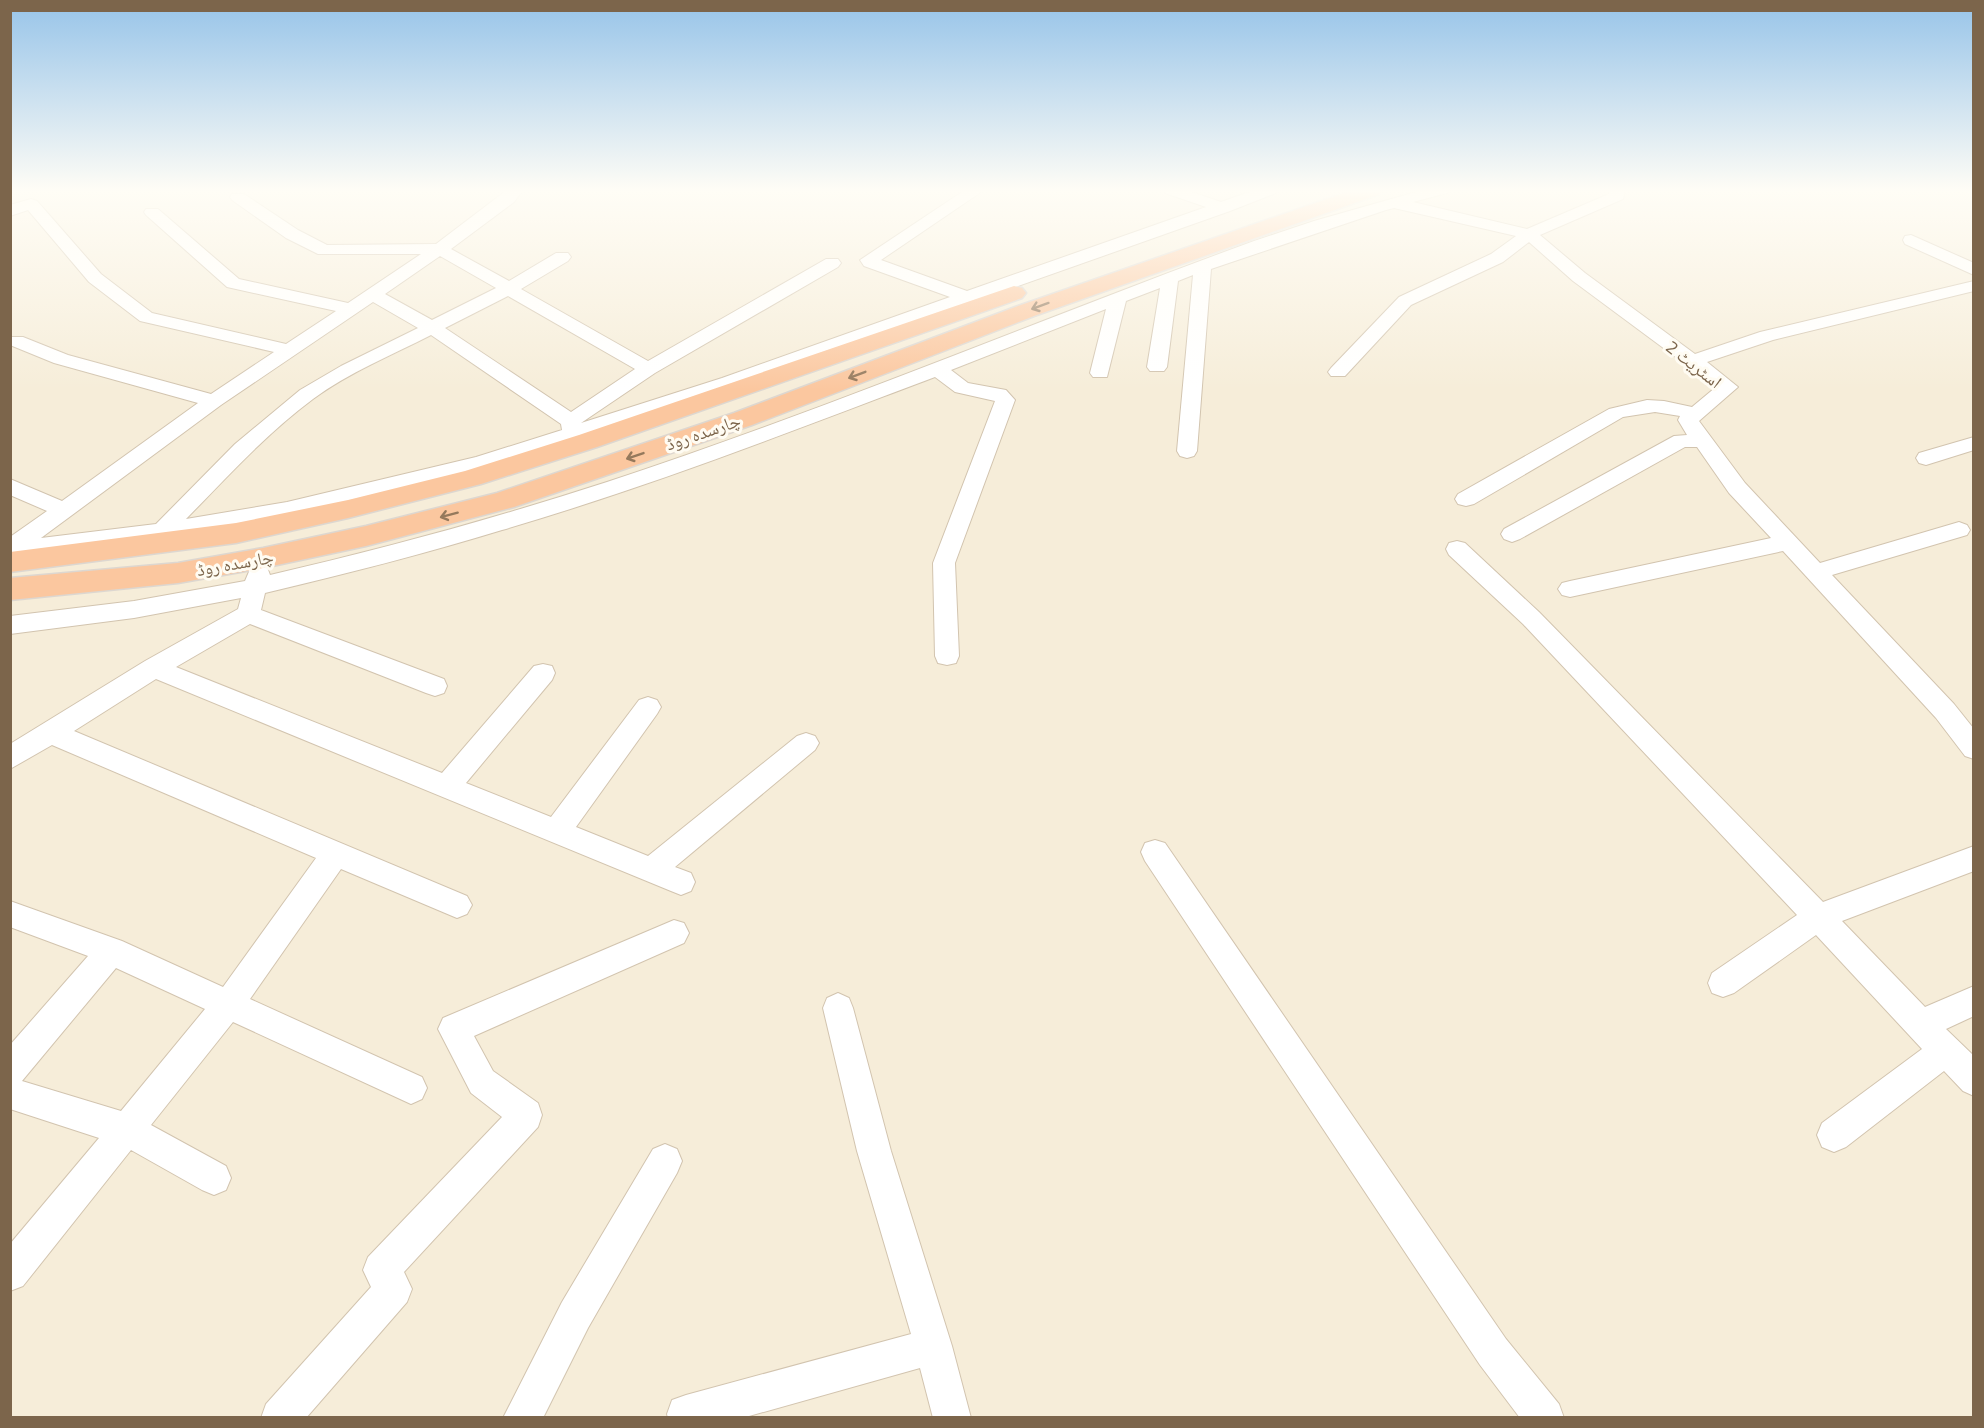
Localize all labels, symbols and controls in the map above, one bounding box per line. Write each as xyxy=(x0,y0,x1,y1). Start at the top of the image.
one-way arrow xyxy=(1031,302,1050,313)
street label: اسٹریٹ 2 xyxy=(1660,333,1728,395)
one-way arrow xyxy=(849,371,867,382)
street label: چارسدہ روڈ xyxy=(662,407,744,457)
one-way arrow xyxy=(626,451,644,462)
one-way arrow xyxy=(440,509,459,521)
street label: چارسدہ روڈ xyxy=(195,543,275,583)

